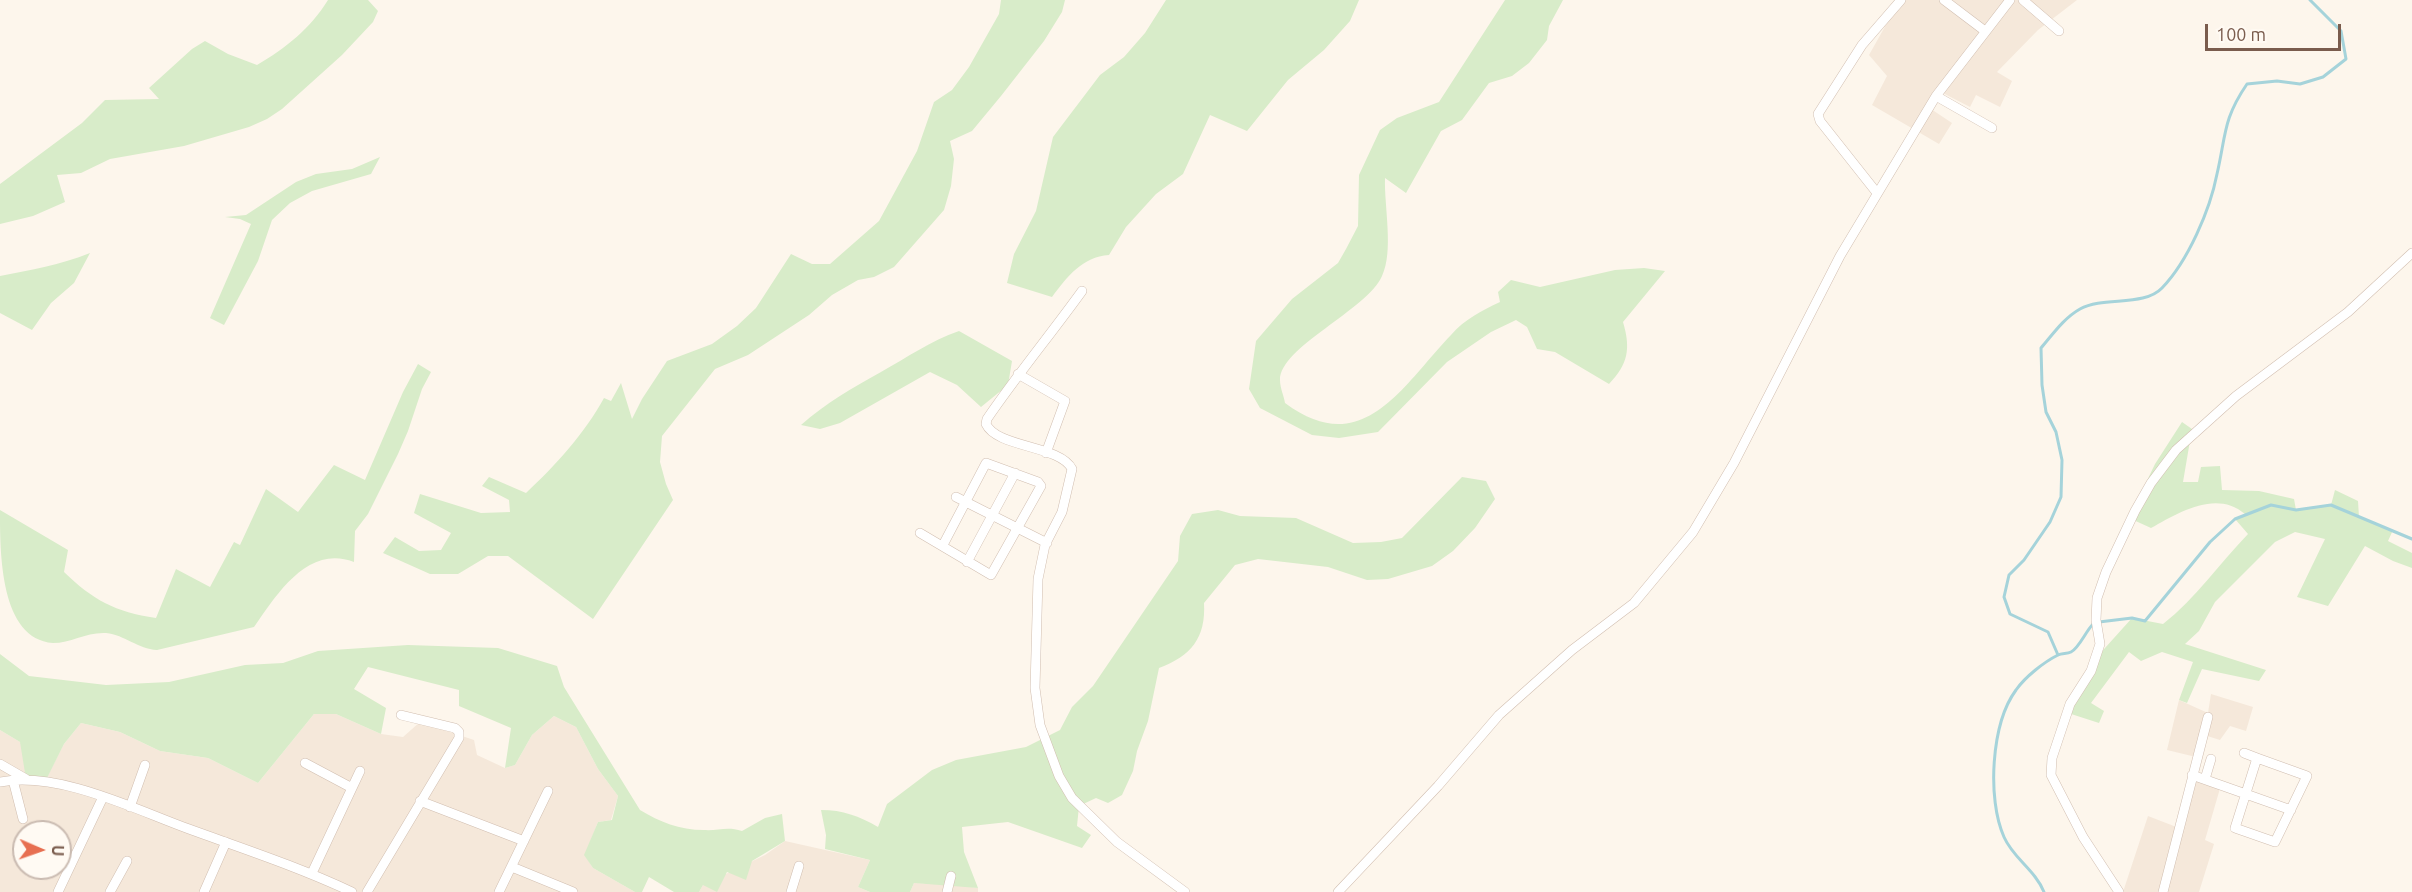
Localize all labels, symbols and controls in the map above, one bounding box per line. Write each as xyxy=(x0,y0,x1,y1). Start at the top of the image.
scale bar xyxy=(2208,12,2344,50)
text: 100 m xyxy=(2216,24,2266,44)
north arrow xyxy=(12,820,72,880)
text: U xyxy=(49,845,67,856)

